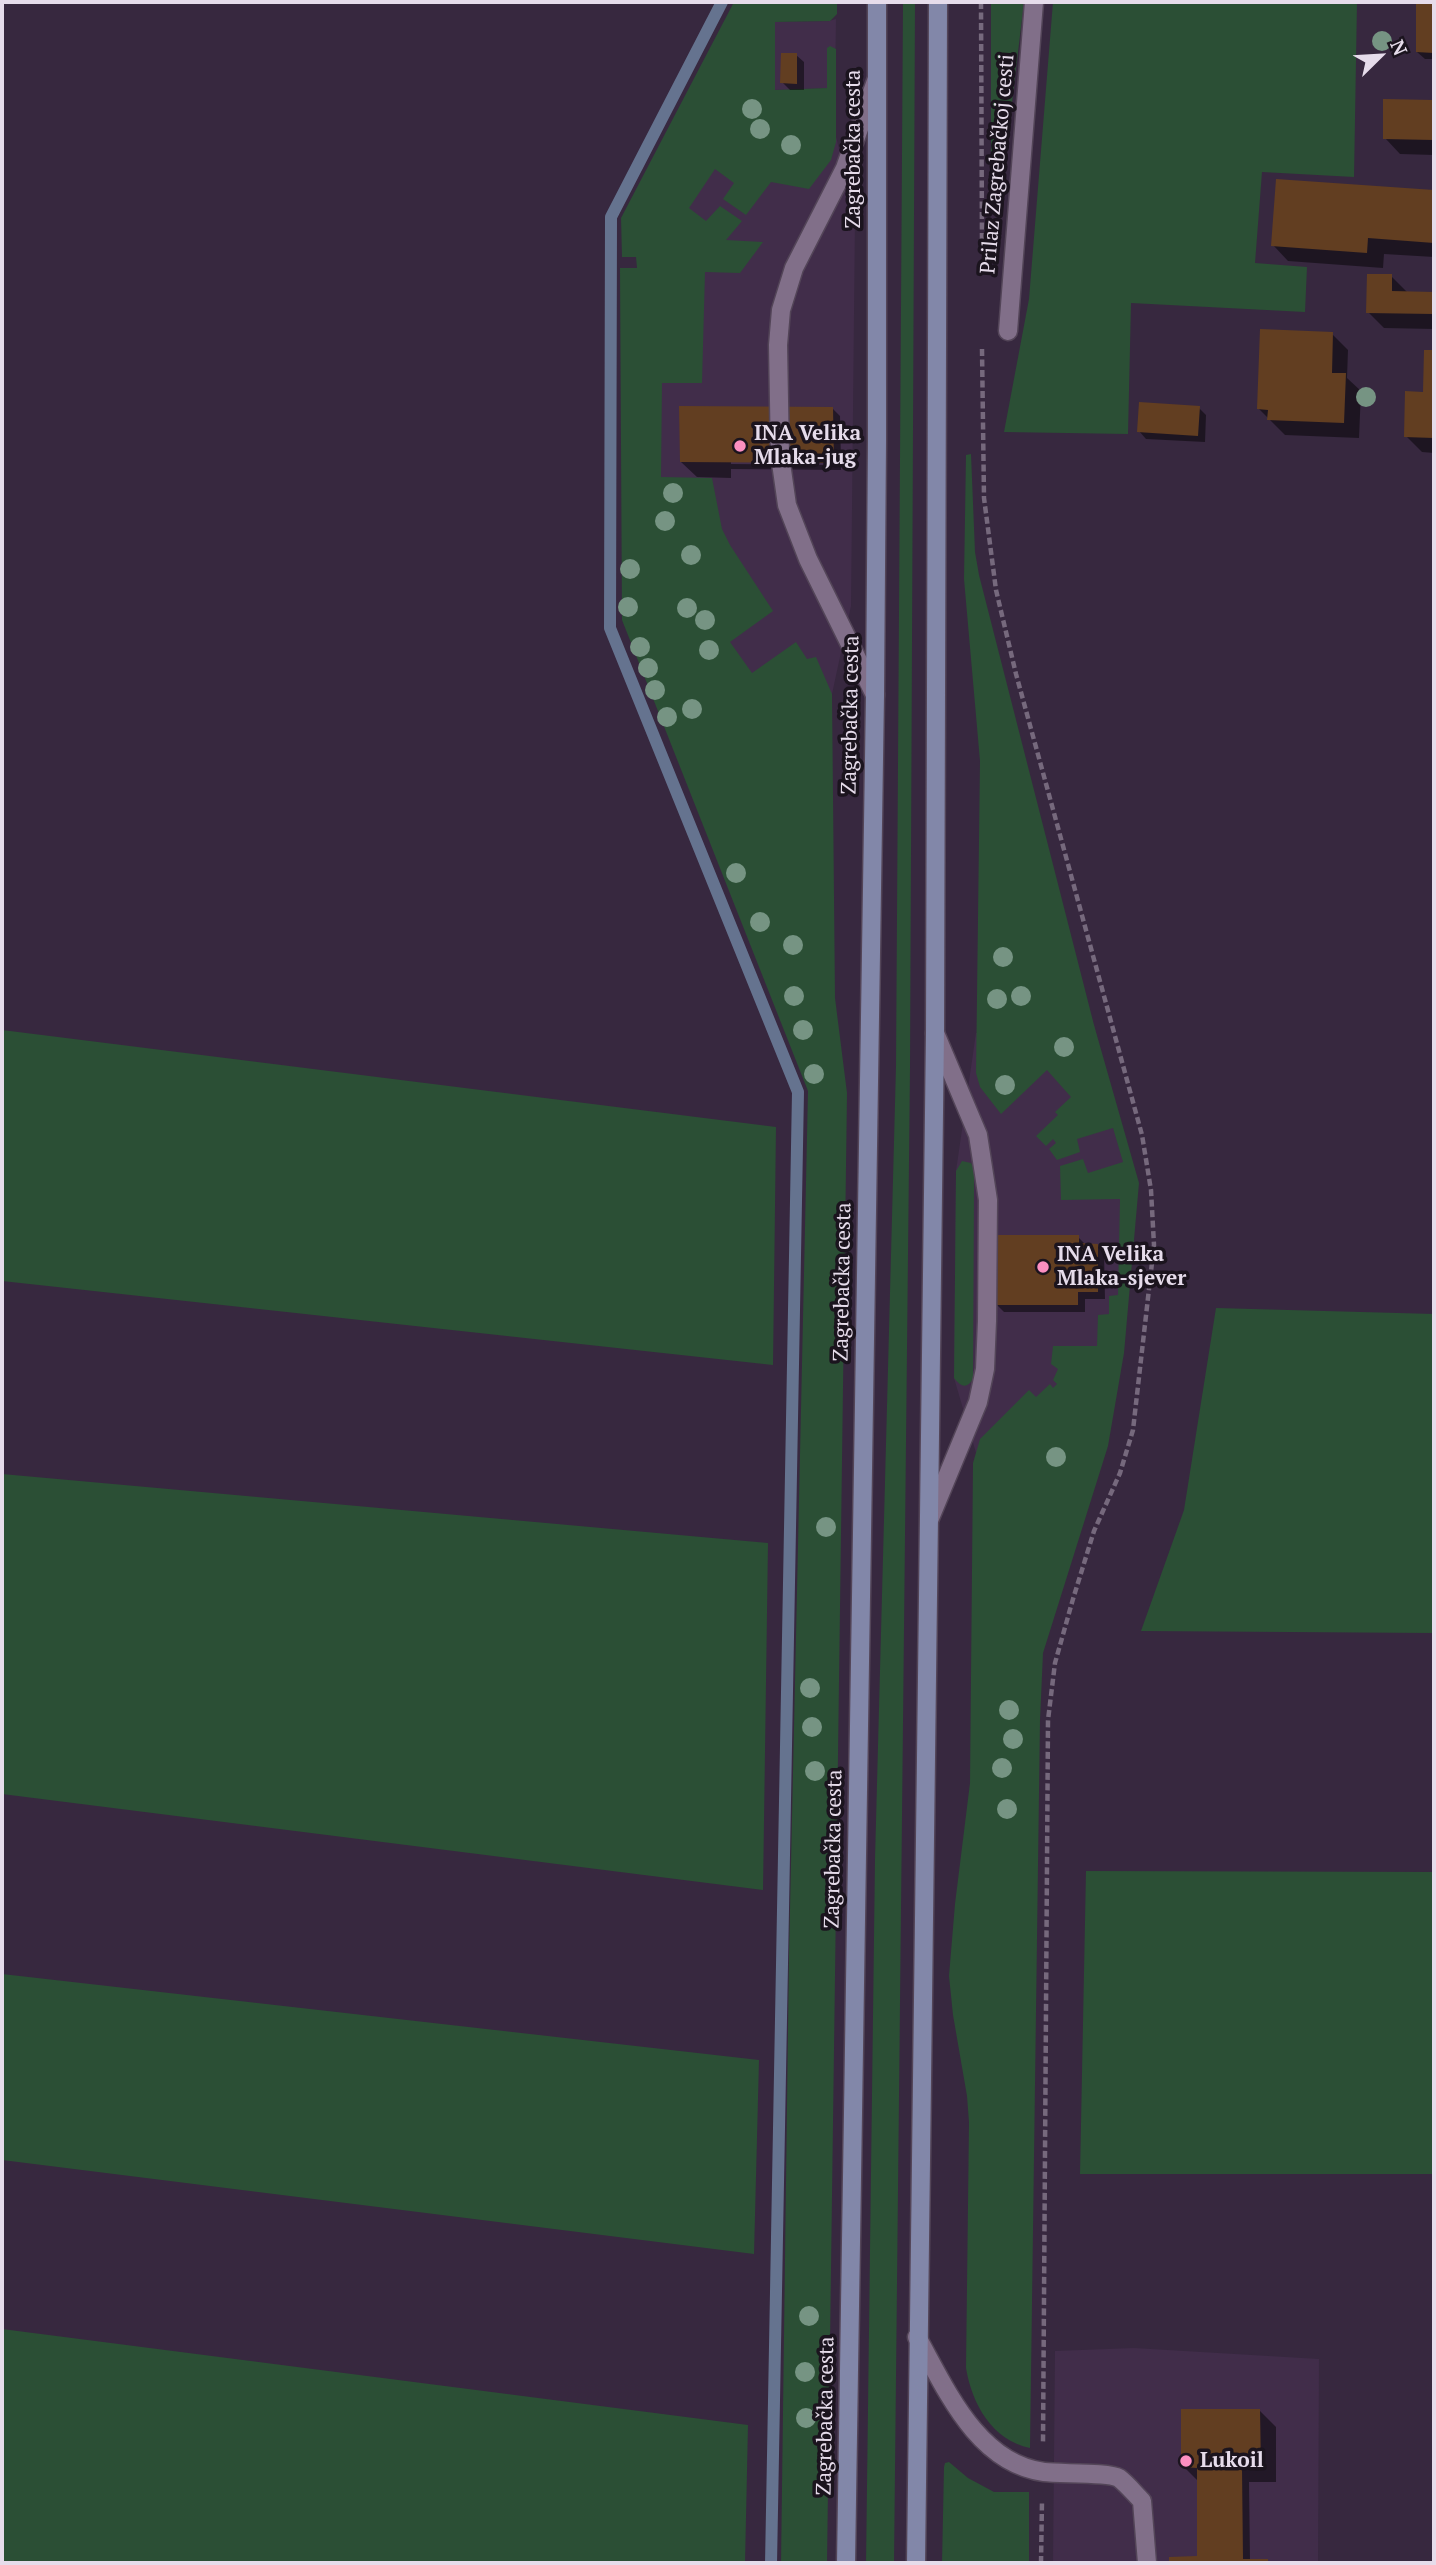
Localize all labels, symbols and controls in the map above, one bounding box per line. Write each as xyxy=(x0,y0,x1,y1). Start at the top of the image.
north arrow xyxy=(1345,21,1415,91)
text: N xyxy=(1385,36,1414,59)
street label: Prilaz Zagrebačkoj cesti xyxy=(976,53,1020,275)
street label: Zagrebačka cesta xyxy=(841,70,867,228)
place label: INA Velika Mlaka-jug xyxy=(754,421,861,471)
marker: INA Velika Mlaka-jug xyxy=(732,438,748,454)
street label: Zagrebačka cesta xyxy=(837,635,865,795)
street label: Zagrebačka cesta xyxy=(829,1202,857,1362)
place label: INA Velika Mlaka-sjever xyxy=(1057,1242,1186,1292)
marker: INA Velika Mlaka-sjever xyxy=(1035,1259,1051,1275)
street label: Zagrebačka cesta xyxy=(820,1769,848,1929)
street label: Zagrebačka cesta xyxy=(812,2336,840,2496)
place label: Lukoil xyxy=(1200,2448,1264,2474)
marker: Lukoil xyxy=(1178,2453,1194,2469)

